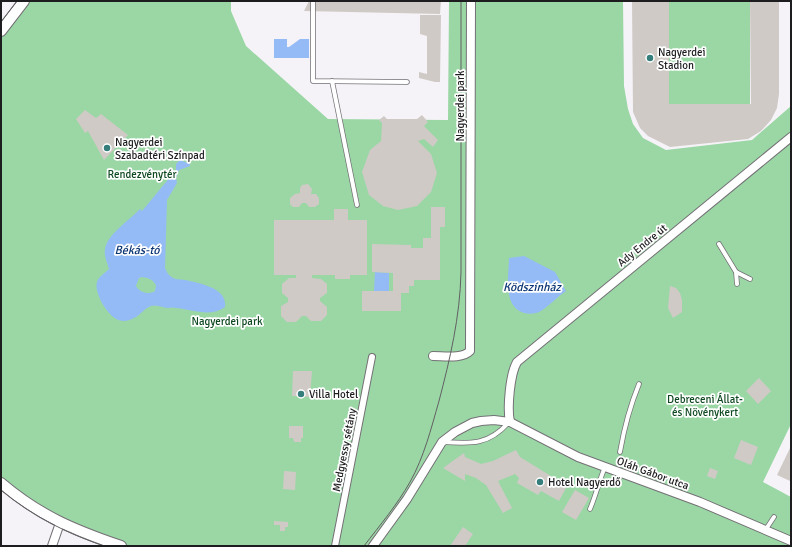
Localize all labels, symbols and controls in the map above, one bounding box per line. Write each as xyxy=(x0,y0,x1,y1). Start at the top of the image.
place label: Nagyerdei Stadion xyxy=(658,46,706,72)
marker: Nagyerdei Stadion xyxy=(645,53,655,63)
street label: Nagyerdei park xyxy=(454,70,467,142)
place label: Nagyerdei Szabadtéri Színpad xyxy=(115,136,205,162)
marker: Nagyerdei Szabadtéri Színpad xyxy=(102,143,112,153)
park label: Rendezvénytér xyxy=(108,168,176,181)
street label: Ady Endre út xyxy=(615,221,670,269)
water label: Békás-tó xyxy=(114,243,160,258)
water label: Ködszínház xyxy=(503,280,563,295)
park label: Nagyerdei park xyxy=(192,315,263,328)
place label: Villa Hotel xyxy=(309,388,358,401)
marker: Villa Hotel xyxy=(296,389,306,399)
park label: Debreceni Állat- és Növénykert xyxy=(667,392,743,419)
street label: Medgyessy sétány xyxy=(330,407,359,493)
street label: Oláh Gábor utca xyxy=(615,454,691,493)
place label: Hotel Nagyerdő xyxy=(548,476,621,489)
marker: Hotel Nagyerdő xyxy=(535,477,545,487)

